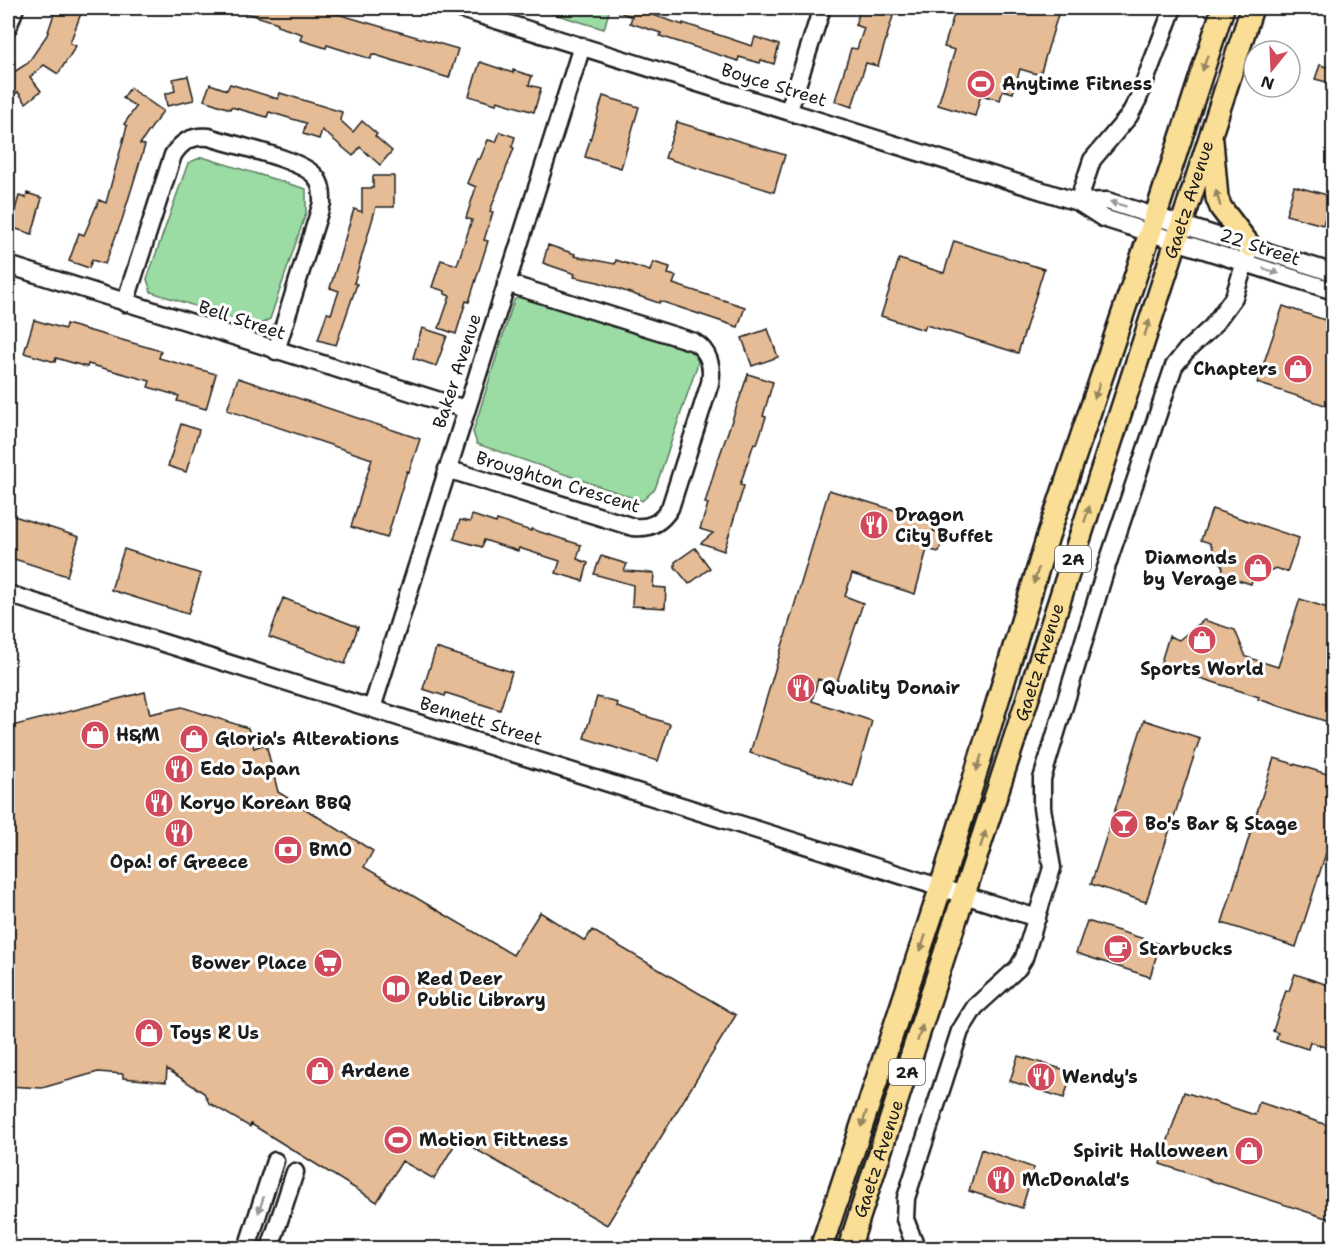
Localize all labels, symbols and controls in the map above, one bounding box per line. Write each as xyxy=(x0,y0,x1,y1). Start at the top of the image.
north arrow xyxy=(1242,39,1302,99)
one-way arrow xyxy=(1200,54,1209,72)
street label: Boyce Street xyxy=(718,58,830,113)
sports icon: Anytime Fitness xyxy=(965,68,997,100)
text: N xyxy=(1258,71,1277,95)
place label: Anytime Fitness xyxy=(1002,72,1152,96)
street label: Gaetz Avenue xyxy=(1158,137,1219,262)
one-way arrow xyxy=(1213,189,1222,207)
one-way arrow xyxy=(1108,199,1126,208)
street label: 22 Street xyxy=(1217,223,1303,271)
one-way arrow xyxy=(1262,266,1280,276)
street label: Bell Street xyxy=(195,295,289,345)
street label: Baker Avenue xyxy=(427,311,487,431)
one-way arrow xyxy=(1142,319,1152,337)
shop icon: Chapters xyxy=(1282,353,1314,385)
place label: Chapters xyxy=(1193,357,1277,381)
one-way arrow xyxy=(1091,382,1101,400)
street label: Broughton Crescent xyxy=(473,446,643,518)
place label: Dragon City Buffet xyxy=(895,503,993,548)
one-way arrow xyxy=(1083,505,1092,523)
restaurant icon: Dragon City Buffet xyxy=(858,509,890,541)
road number: 2A xyxy=(1055,546,1091,572)
place label: Diamonds by Verage xyxy=(1143,546,1237,591)
shop icon: Diamonds by Verage xyxy=(1242,552,1274,584)
one-way arrow xyxy=(1031,567,1040,585)
street label: Gaetz Avenue xyxy=(1009,600,1070,724)
shop icon: Sports World xyxy=(1186,624,1218,656)
place label: Sports World xyxy=(1140,657,1264,681)
restaurant icon: Quality Donair xyxy=(785,672,817,704)
place label: Quality Donair xyxy=(822,676,961,700)
street label: Bennett Street xyxy=(417,691,545,751)
shop icon: H&M xyxy=(79,719,111,751)
place label: H&M xyxy=(116,723,160,747)
shop icon: Gloria's Alterations xyxy=(178,723,210,755)
place label: Gloria's Alterations xyxy=(215,727,399,751)
restaurant icon: Edo Japan xyxy=(163,753,195,785)
one-way arrow xyxy=(974,754,983,772)
place label: Edo Japan xyxy=(200,757,300,781)
restaurant icon: Koryo Korean BBQ xyxy=(143,787,175,819)
place label: Koryo Korean BBQ xyxy=(180,791,352,815)
bar icon: Bo's Bar & Stage xyxy=(1108,808,1140,840)
place label: Bo's Bar & Stage xyxy=(1145,812,1298,836)
restaurant icon: Opa! of Greece xyxy=(163,817,195,849)
one-way arrow xyxy=(979,830,988,848)
bank icon: BMO xyxy=(272,834,304,866)
place label: BMO xyxy=(309,838,352,862)
place label: Opa! of Greece xyxy=(110,850,248,874)
cafe icon: Starbucks xyxy=(1102,933,1134,965)
one-way arrow xyxy=(918,934,927,952)
place label: Starbucks xyxy=(1139,937,1233,961)
supermarket icon: Bower Place xyxy=(312,947,344,979)
place label: Bower Place xyxy=(191,951,307,975)
place label: Red Deer Public Library xyxy=(417,967,546,1012)
library icon: Red Deer Public Library xyxy=(380,973,412,1005)
shop icon: Toys R Us xyxy=(133,1017,165,1049)
place label: Toys R Us xyxy=(170,1021,259,1045)
one-way arrow xyxy=(915,1024,925,1042)
shop icon: Ardene xyxy=(304,1055,336,1087)
place label: Ardene xyxy=(341,1059,410,1083)
road number: 2A xyxy=(889,1059,925,1085)
restaurant icon: Wendy's xyxy=(1025,1061,1057,1093)
place label: Wendy's xyxy=(1062,1065,1138,1089)
street label: Gaetz Avenue xyxy=(848,1097,909,1221)
one-way arrow xyxy=(859,1110,869,1128)
sports icon: Motion Fittness xyxy=(382,1124,414,1156)
place label: Motion Fittness xyxy=(419,1128,568,1152)
shop icon: Spirit Halloween xyxy=(1233,1135,1265,1167)
place label: Spirit Halloween xyxy=(1073,1139,1228,1163)
restaurant icon: McDonald's xyxy=(985,1164,1017,1196)
place label: McDonald's xyxy=(1022,1168,1129,1192)
one-way arrow xyxy=(256,1196,265,1214)

